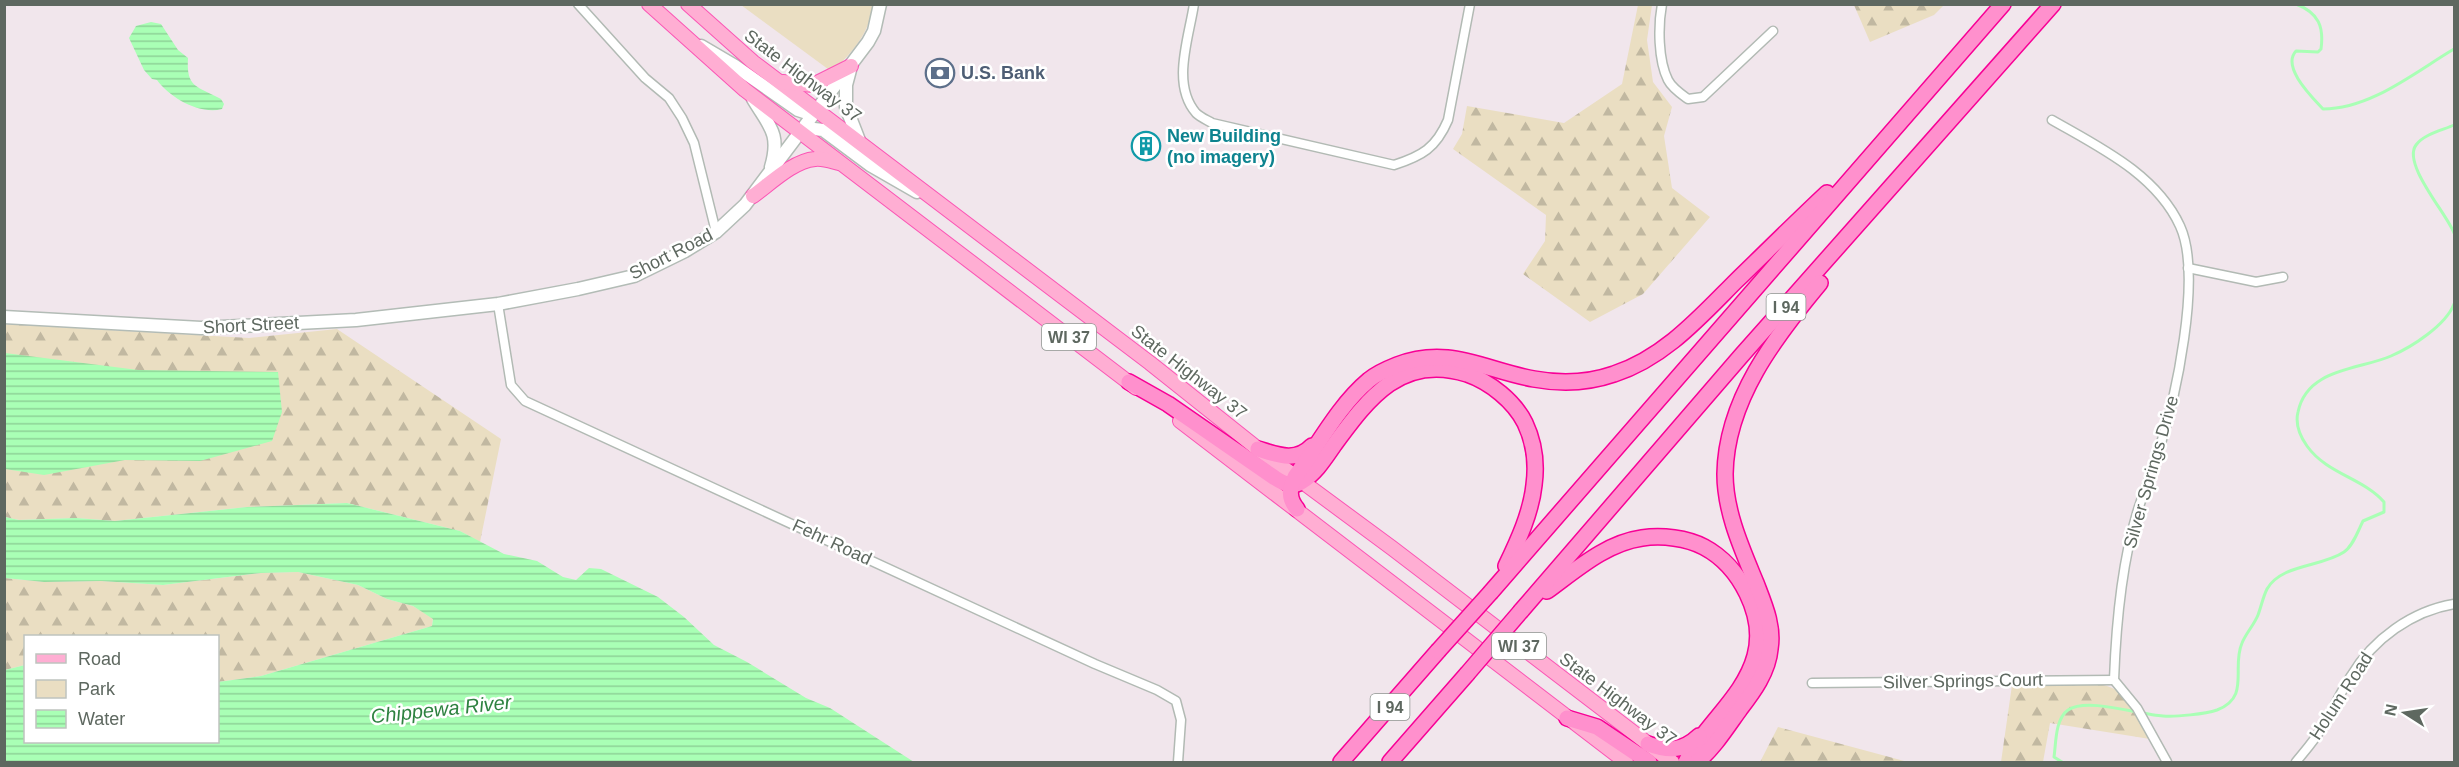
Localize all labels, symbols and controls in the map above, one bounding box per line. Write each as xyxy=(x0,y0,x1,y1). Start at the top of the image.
street label: State Highway 37 xyxy=(741,26,865,126)
bank icon: U.S. Bank xyxy=(924,57,956,89)
place label: U.S. Bank xyxy=(961,63,1046,83)
place label: New Building (no imagery) xyxy=(1167,126,1281,167)
building icon: New Building (no imagery) xyxy=(1130,130,1162,162)
street label: Short Road xyxy=(626,224,716,284)
road number: I 94 xyxy=(1766,294,1806,320)
street label: Short Street xyxy=(203,313,299,337)
street label: State Highway 37 xyxy=(1127,321,1251,423)
road number: WI 37 xyxy=(1042,324,1096,350)
street label: Silver Springs Drive xyxy=(2120,393,2182,551)
street label: Fehr Road xyxy=(789,515,875,569)
road number: WI 37 xyxy=(1492,633,1546,659)
legend xyxy=(24,635,219,743)
text: Road xyxy=(78,649,121,669)
street label: State Highway 37 xyxy=(1556,649,1680,749)
street label: Holum Road xyxy=(2305,649,2377,743)
street label: Silver Springs Court xyxy=(1883,670,2043,692)
text: Park xyxy=(78,679,116,699)
north arrow xyxy=(2375,683,2435,743)
water label: Chippewa River xyxy=(370,691,514,727)
road number: I 94 xyxy=(1370,694,1410,720)
text: N xyxy=(2381,703,2400,717)
text: Water xyxy=(78,709,125,729)

